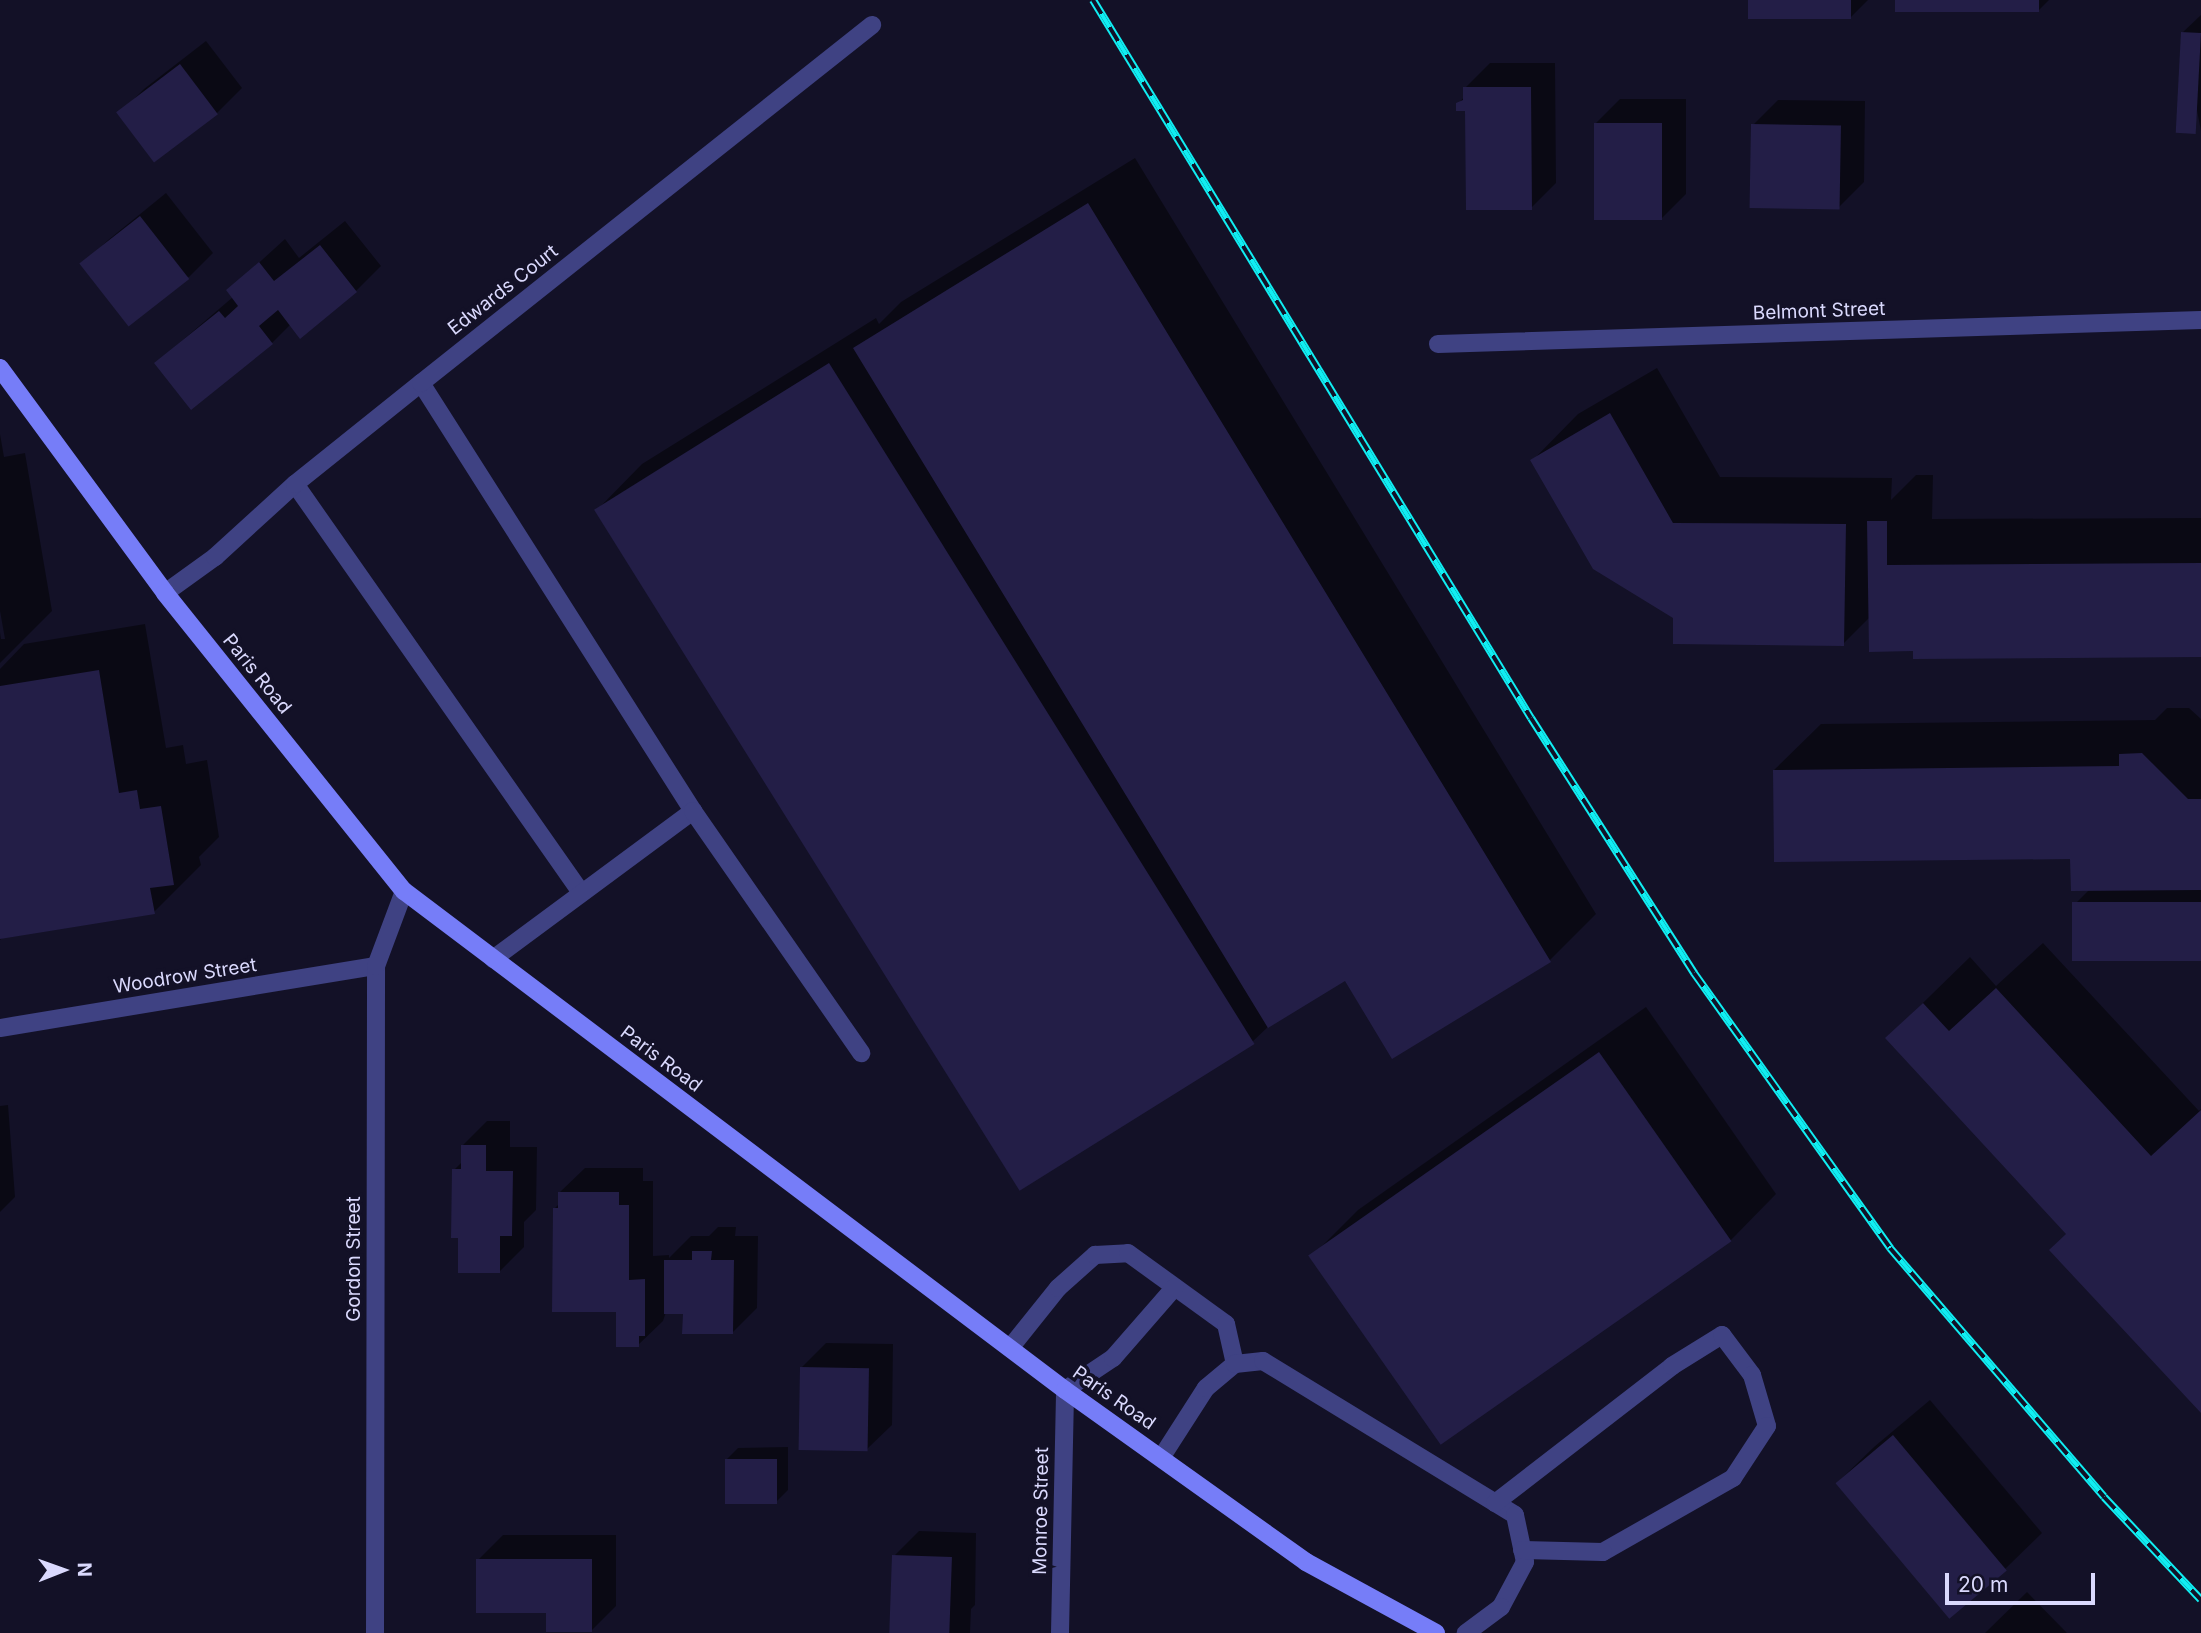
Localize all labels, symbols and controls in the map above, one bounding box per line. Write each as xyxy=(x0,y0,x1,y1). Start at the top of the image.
street label: Edwards Court xyxy=(443,240,563,340)
street label: Belmont Street xyxy=(1752,297,1886,325)
street label: Paris Road xyxy=(218,630,296,718)
street label: Woodrow Street xyxy=(112,953,258,999)
street label: Paris Road xyxy=(616,1021,706,1097)
street label: Gordon Street xyxy=(343,1196,365,1322)
street label: Paris Road xyxy=(1068,1361,1160,1435)
street label: Monroe Street xyxy=(1028,1447,1054,1575)
north arrow xyxy=(28,1535,98,1605)
scale bar xyxy=(1949,1560,2100,1604)
text: N xyxy=(73,1562,96,1577)
text: 20 m xyxy=(1958,1572,2008,1597)

